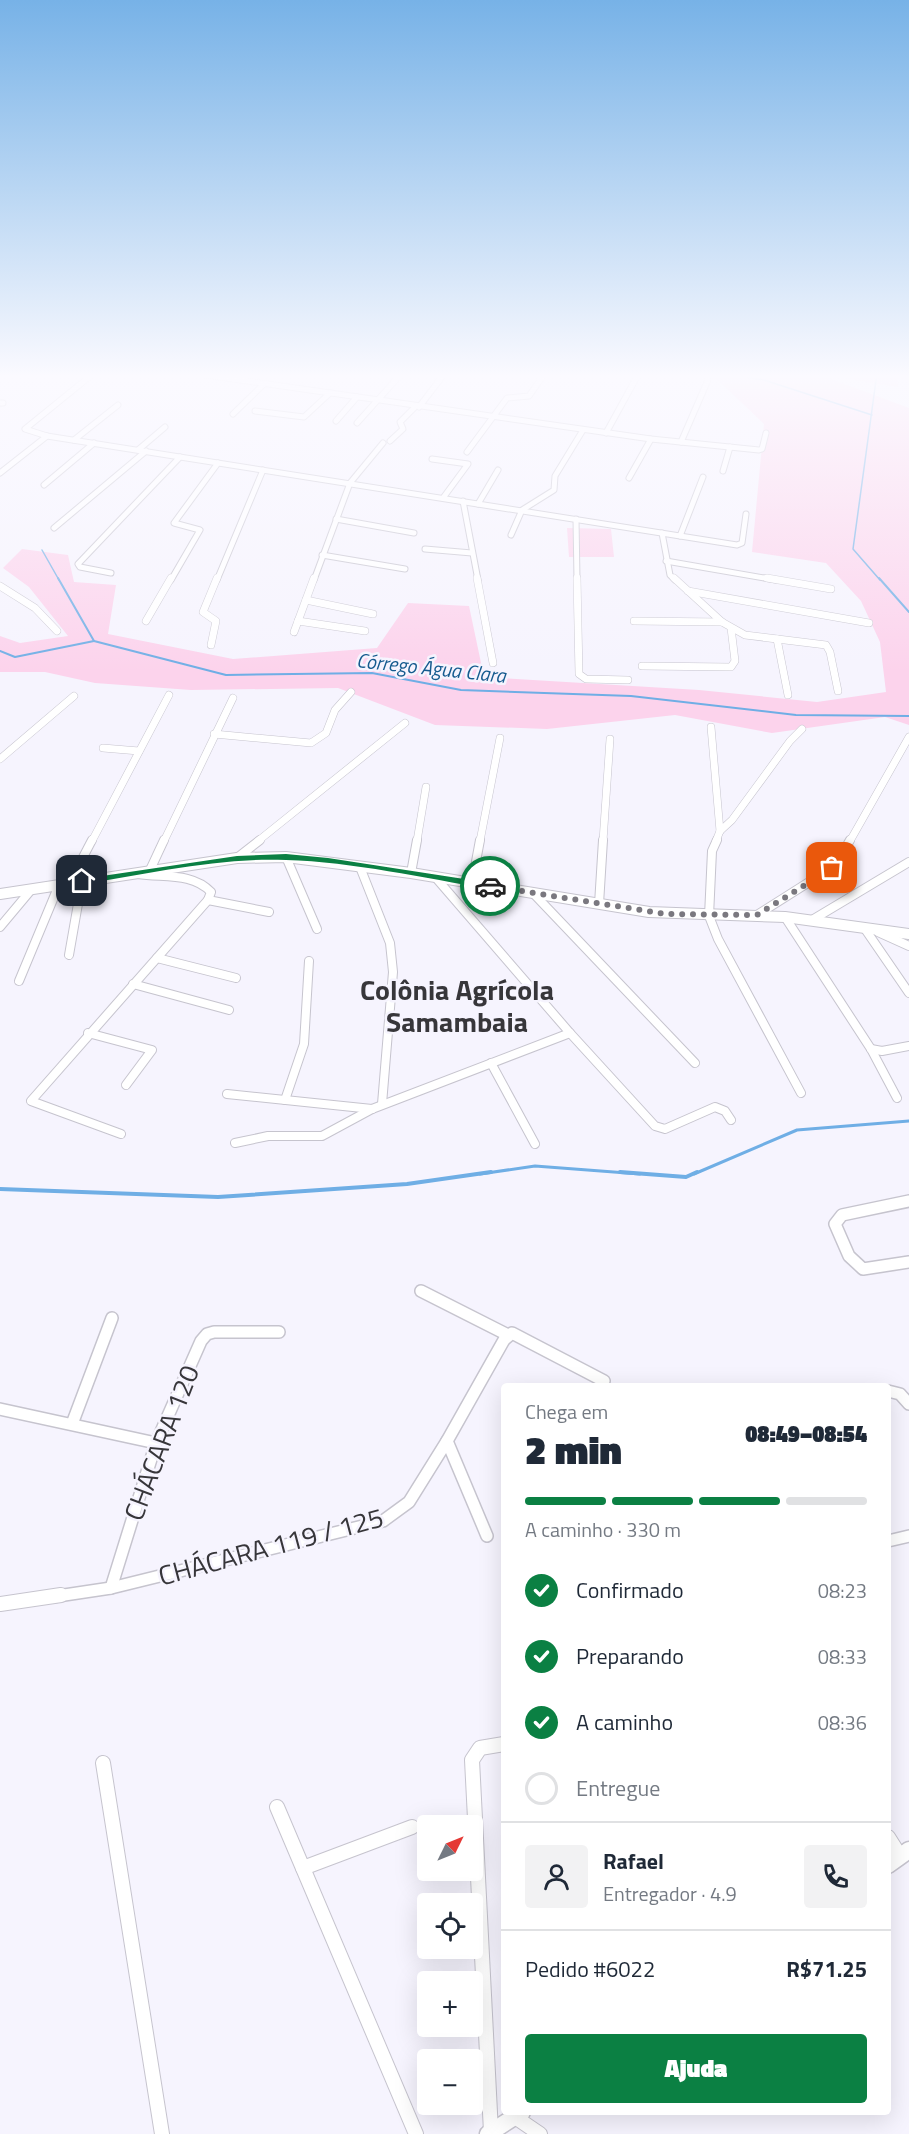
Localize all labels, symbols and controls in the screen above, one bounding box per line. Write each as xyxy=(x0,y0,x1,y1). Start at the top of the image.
water label: Córrego Água Clara xyxy=(355,644,508,691)
pin xyxy=(806,842,857,893)
icon: bag xyxy=(815,851,848,884)
pin xyxy=(56,855,107,906)
courier xyxy=(460,856,520,916)
icon: home xyxy=(65,864,98,897)
icon: car xyxy=(474,870,507,903)
district label: Colônia Agrícola Samambaia xyxy=(360,968,554,1043)
street label: CHÁCARA 120 xyxy=(112,1359,209,1526)
text: Chega em xyxy=(525,1396,608,1427)
text: 08:49–08:54 xyxy=(745,1417,867,1451)
text: 2 min xyxy=(525,1420,622,1479)
street label: CHÁCARA 119 / 125 xyxy=(153,1496,388,1595)
text: A caminho · 330 m xyxy=(525,1514,681,1545)
text: Confirmado xyxy=(576,1573,684,1607)
icon: check xyxy=(525,1574,558,1607)
text: 08:23 xyxy=(818,1575,867,1606)
text: Preparando xyxy=(576,1639,684,1673)
icon: check xyxy=(525,1640,558,1673)
text: 08:33 xyxy=(818,1641,867,1672)
text: A caminho xyxy=(576,1705,673,1739)
icon: check xyxy=(525,1706,558,1739)
text: 08:36 xyxy=(818,1707,867,1738)
text: Entregue xyxy=(576,1771,660,1805)
north arrow xyxy=(417,1815,483,1881)
map controls xyxy=(417,1815,483,2115)
text: Rafael xyxy=(603,1844,664,1878)
button: person xyxy=(525,1845,588,1908)
button: phone xyxy=(804,1845,867,1908)
text: Entregador · 4.9 xyxy=(603,1878,737,1909)
button: locate xyxy=(417,1893,483,1959)
text: Pedido #6022 xyxy=(525,1952,655,1986)
text: R$71.25 xyxy=(786,1952,867,1986)
button: + xyxy=(417,1971,483,2037)
button: Ajuda xyxy=(525,2034,867,2103)
button: − xyxy=(417,2049,483,2115)

